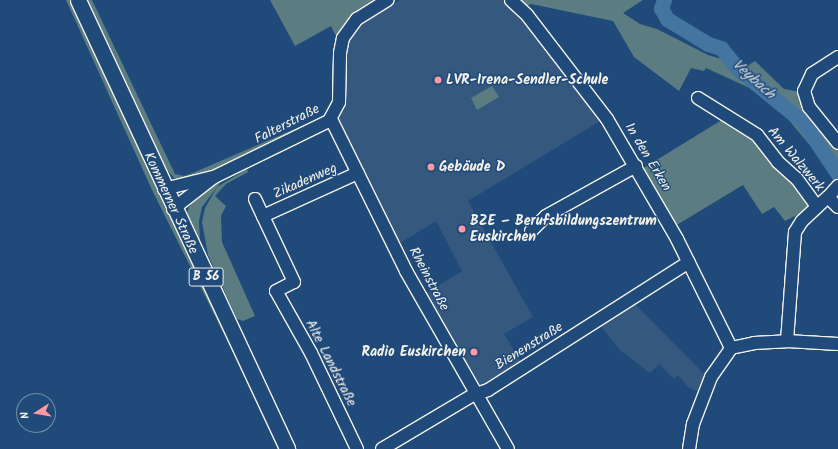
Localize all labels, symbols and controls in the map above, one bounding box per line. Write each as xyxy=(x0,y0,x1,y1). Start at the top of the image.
water label: Veybach xyxy=(728,56,778,104)
place label: LVR-Irena-Sendler-Schule xyxy=(446,72,608,88)
marker: LVR-Irena-Sendler-Schule xyxy=(433,75,443,85)
street label: Falterstraße xyxy=(252,100,322,148)
street label: In den Erken xyxy=(621,120,675,194)
street label: Am Walzwerk xyxy=(764,123,828,195)
street label: Kommerner Straße xyxy=(140,149,202,257)
street label: Zikadenweg xyxy=(270,159,340,203)
place label: Gebäude D xyxy=(439,159,505,175)
marker: Gebäude D xyxy=(426,162,436,172)
place label: BZE – Berufsbildungszentrum Euskirchen xyxy=(470,213,657,246)
marker: BZE – Berufsbildungszentrum Euskirchen xyxy=(457,224,467,234)
street label: Rheinstraße xyxy=(405,244,453,314)
road number: B 56 xyxy=(188,266,224,288)
street label: Alte Landstraße xyxy=(302,317,360,409)
street label: Bienenstraße xyxy=(492,319,566,373)
place label: Radio Euskirchen xyxy=(362,344,466,360)
marker: Radio Euskirchen xyxy=(469,347,479,357)
north arrow xyxy=(16,393,56,433)
text: N xyxy=(16,410,35,421)

